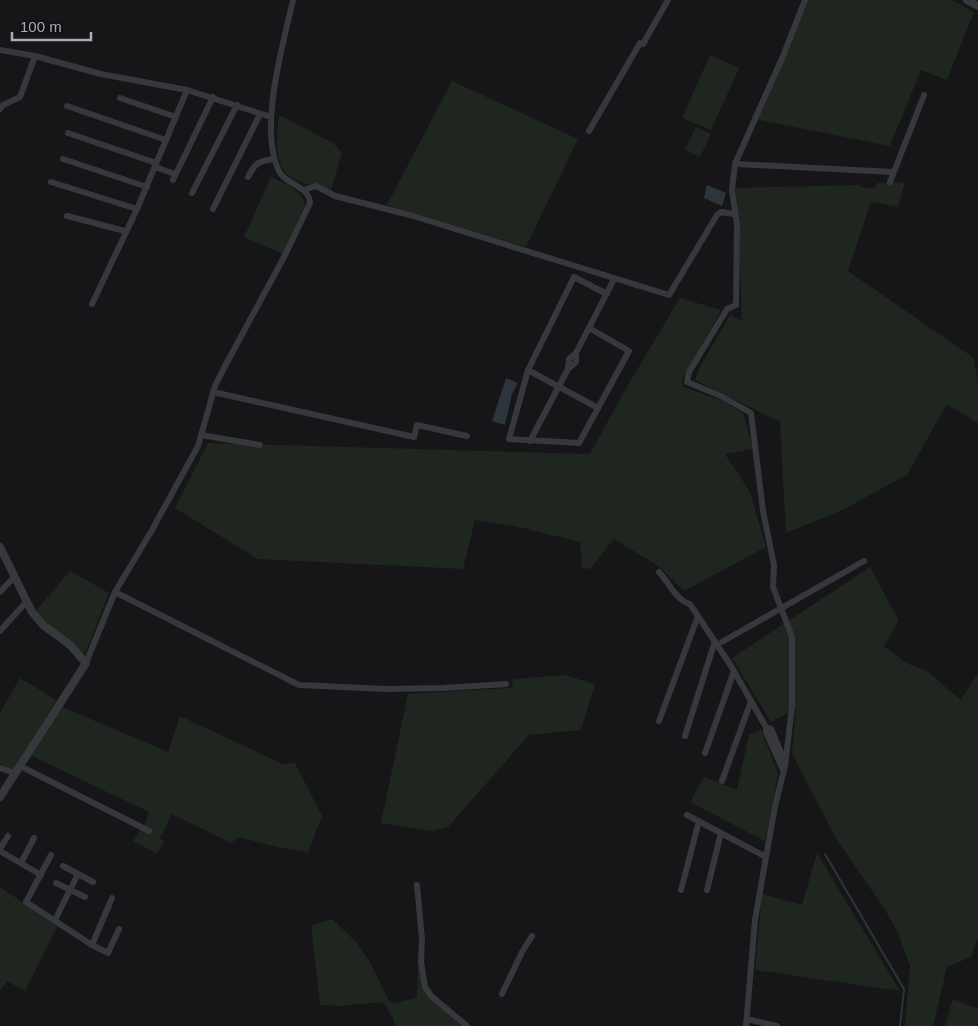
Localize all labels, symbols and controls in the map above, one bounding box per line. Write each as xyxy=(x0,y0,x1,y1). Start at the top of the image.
scale bar xyxy=(12,10,91,42)
text: 100 m xyxy=(20,18,62,35)

